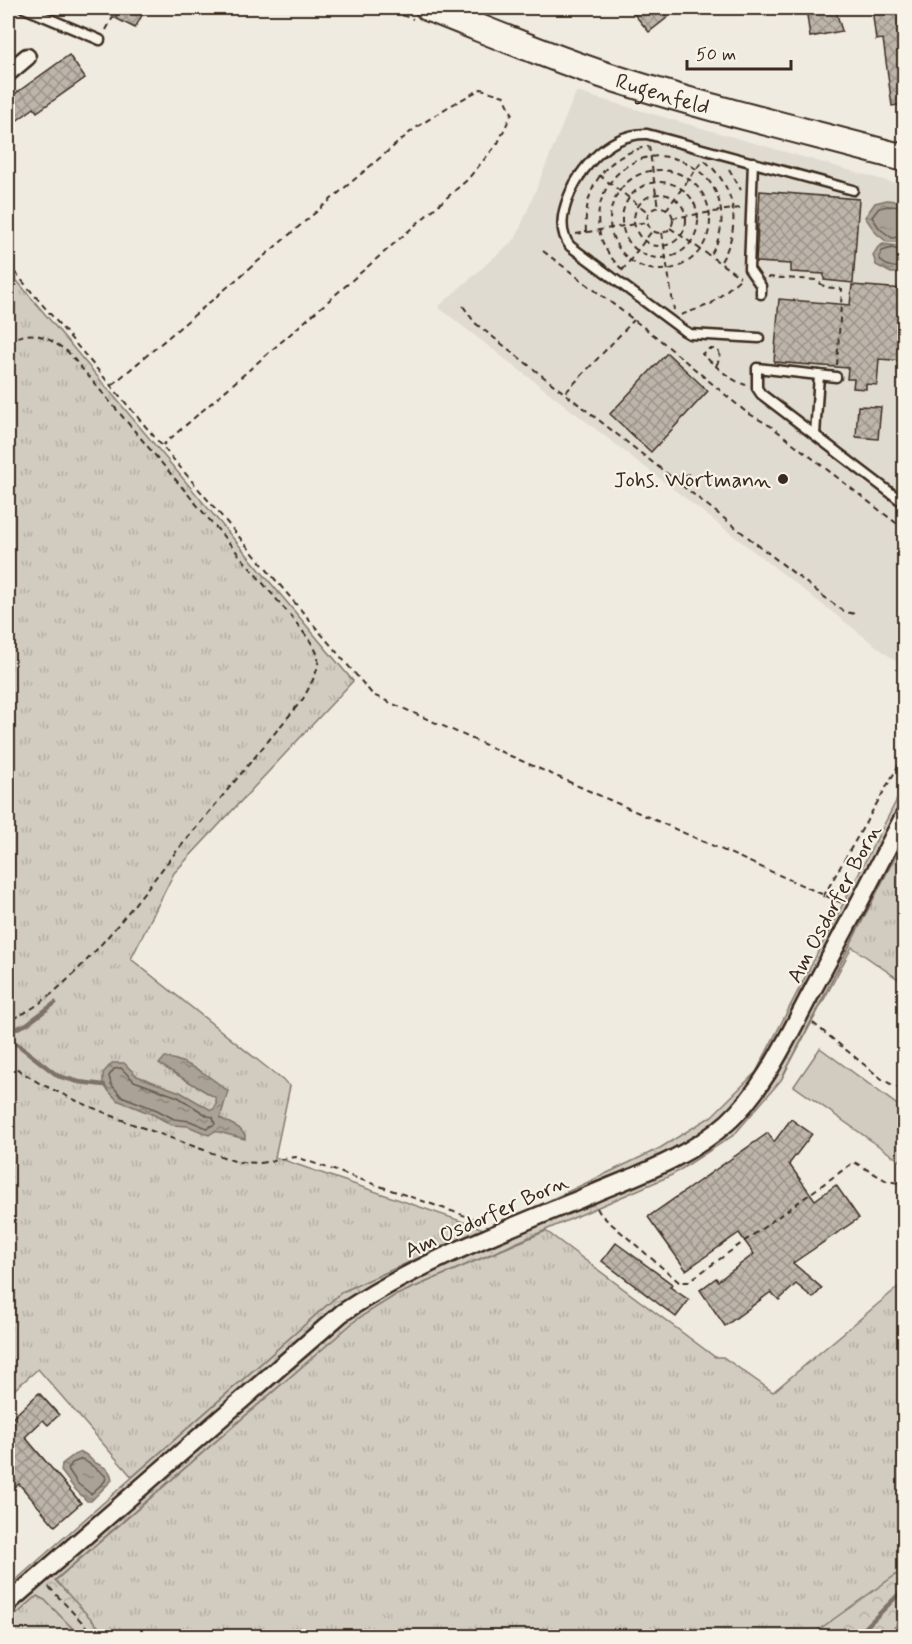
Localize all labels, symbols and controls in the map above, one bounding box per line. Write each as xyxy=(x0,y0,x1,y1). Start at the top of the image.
scale bar xyxy=(687,33,790,71)
text: 50 m xyxy=(696,43,736,67)
street label: Rugenfeld xyxy=(612,68,712,122)
place label: Johs. Wortmann xyxy=(614,467,771,495)
marker: Johs. Wortmann xyxy=(776,472,790,486)
street label: Am Osdorfer Born xyxy=(781,820,888,988)
street label: Am Osdorfer Born xyxy=(401,1168,573,1265)

